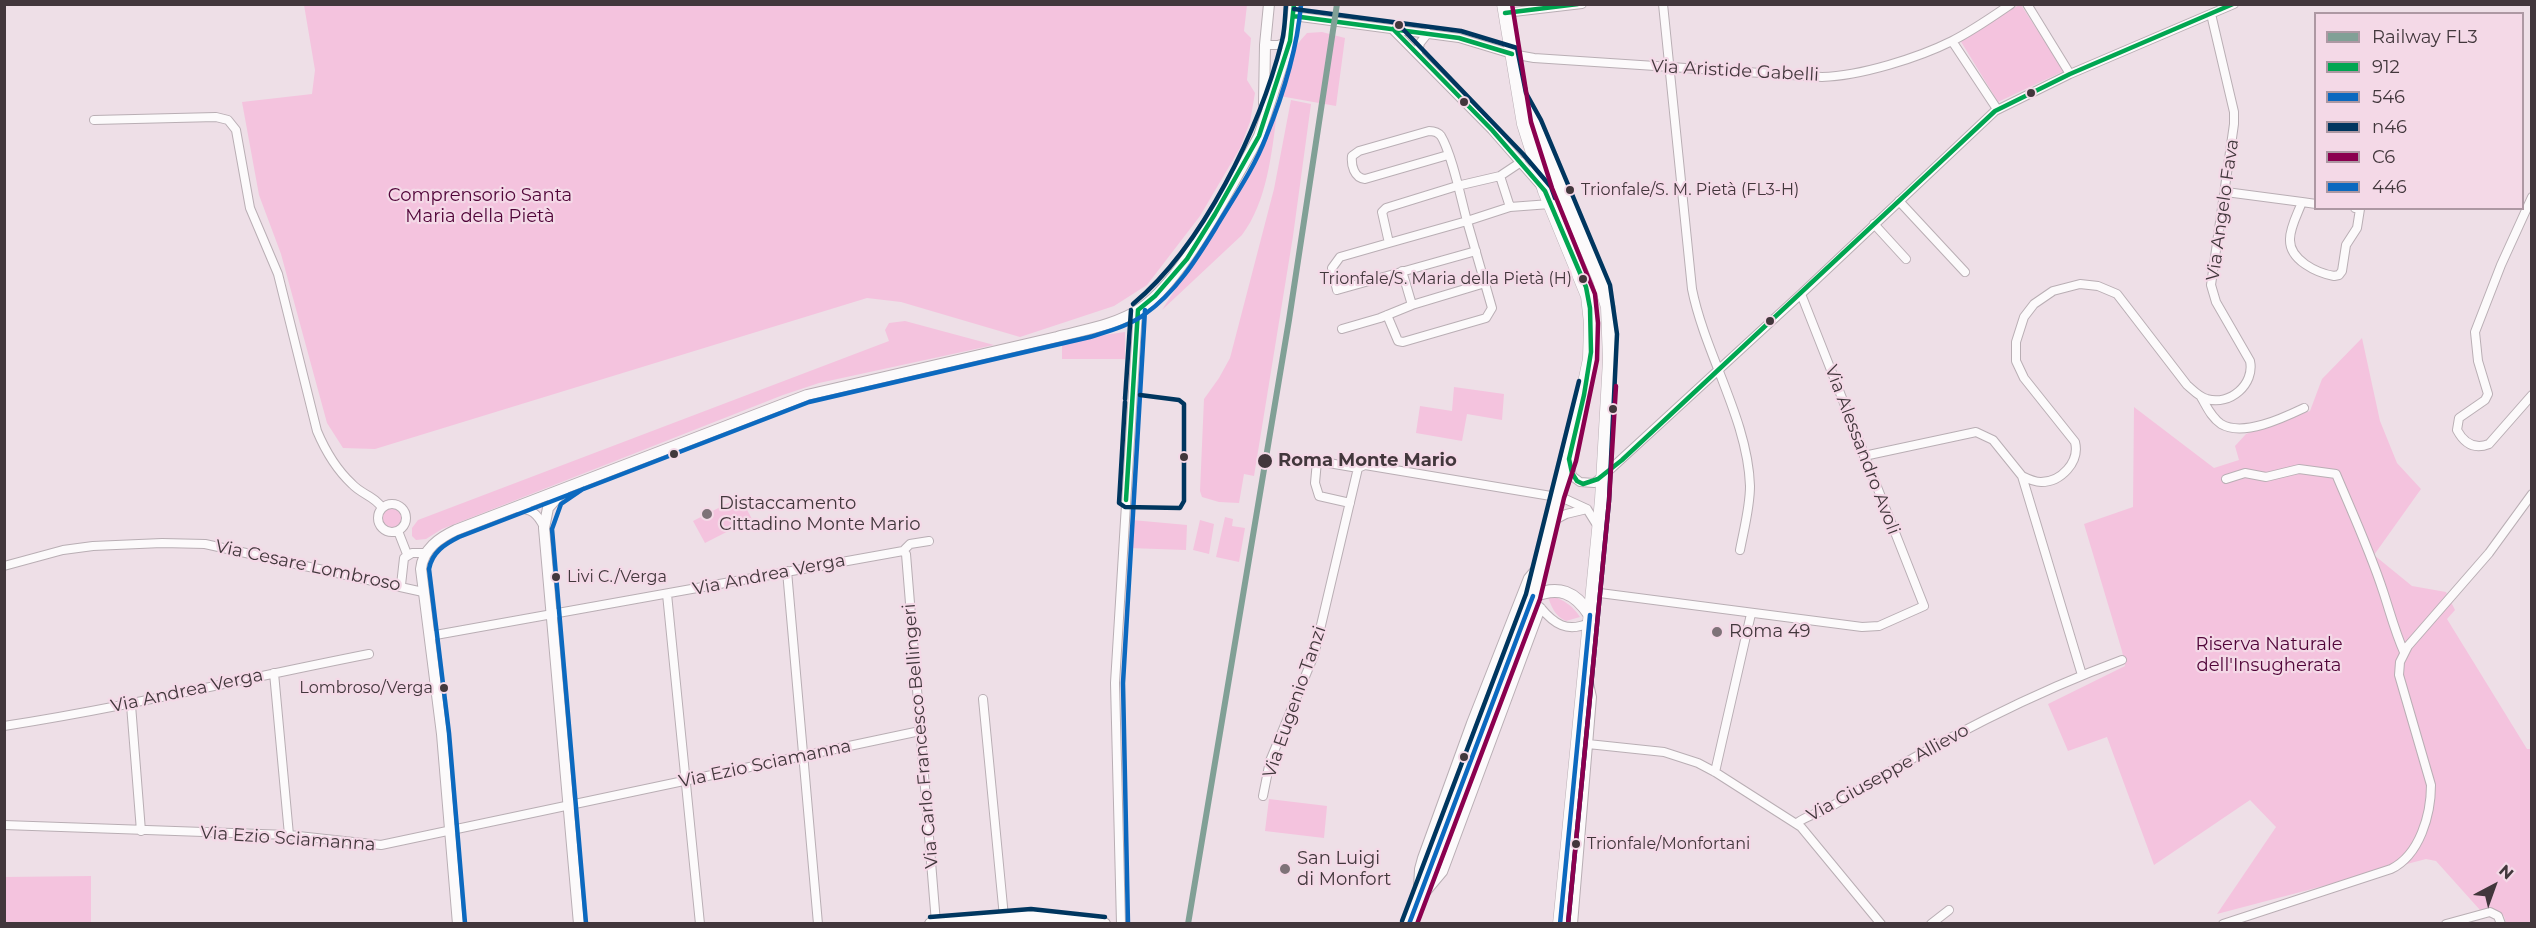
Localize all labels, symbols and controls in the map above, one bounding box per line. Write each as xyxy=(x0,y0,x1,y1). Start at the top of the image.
legend xyxy=(2314,12,2524,210)
unlabelled marker xyxy=(1393,19,1405,31)
text: Railway FL3 xyxy=(2372,26,2478,48)
street label: Via Aristide Gabelli xyxy=(1650,56,1820,86)
text: 912 xyxy=(2372,56,2400,78)
text: 546 xyxy=(2372,86,2405,108)
unlabelled marker xyxy=(2025,87,2037,99)
unlabelled marker xyxy=(1458,96,1470,108)
text: n46 xyxy=(2372,116,2407,138)
street label: Via Angelo Fava xyxy=(2202,138,2244,282)
text: C6 xyxy=(2372,146,2395,168)
text: 446 xyxy=(2372,176,2407,198)
place label: Trionfale/S. M. Pietà (FL3-H) xyxy=(1581,180,1799,200)
marker: Trionfale/S. M. Pietà (FL3-H) xyxy=(1564,184,1576,196)
park label: Comprensorio Santa Maria della Pietà xyxy=(388,185,572,228)
place label: Trionfale/S. Maria della Pietà (H) xyxy=(1320,269,1572,289)
marker: Trionfale/S. Maria della Pietà (H) xyxy=(1577,273,1589,285)
unlabelled marker xyxy=(1764,315,1776,327)
street label: Via Alessandro Avoli xyxy=(1820,362,1904,538)
unlabelled marker xyxy=(1607,403,1619,415)
unlabelled marker xyxy=(668,448,680,460)
place label: Roma Monte Mario xyxy=(1278,450,1457,472)
unlabelled marker xyxy=(1178,451,1190,463)
marker: Roma Monte Mario xyxy=(1256,452,1274,470)
place label: Distaccamento Cittadino Monte Mario xyxy=(719,493,921,536)
marker: Distaccamento Cittadino Monte Mario xyxy=(700,507,714,521)
street label: Via Cesare Lombroso xyxy=(213,536,403,596)
street label: Via Andrea Verga xyxy=(691,550,847,600)
place label: Livi C./Verga xyxy=(567,567,667,587)
marker: Livi C./Verga xyxy=(550,571,562,583)
street label: Via Carlo Francesco Bellingeri xyxy=(899,603,943,869)
place label: Roma 49 xyxy=(1729,621,1810,643)
street label: Via Eugenio Tanzi xyxy=(1259,623,1331,781)
marker: Roma 49 xyxy=(1710,625,1724,639)
park label: Riserva Naturale dell'Insugherata xyxy=(2195,634,2343,676)
street label: Via Andrea Verga xyxy=(109,664,265,718)
place label: Lombroso/Verga xyxy=(299,678,433,698)
marker: Lombroso/Verga xyxy=(438,682,450,694)
street label: Via Giuseppe Allievo xyxy=(1803,719,1973,827)
street label: Via Ezio Sciamanna xyxy=(677,735,853,793)
unlabelled marker xyxy=(1458,751,1470,763)
street label: Via Ezio Sciamanna xyxy=(200,822,376,856)
place label: Trionfale/Monfortani xyxy=(1587,834,1750,854)
marker: Trionfale/Monfortani xyxy=(1570,838,1582,850)
place label: San Luigi di Monfort xyxy=(1297,848,1391,890)
north arrow xyxy=(2464,856,2524,916)
text: N xyxy=(2495,861,2517,883)
marker: San Luigi di Monfort xyxy=(1278,862,1292,876)

